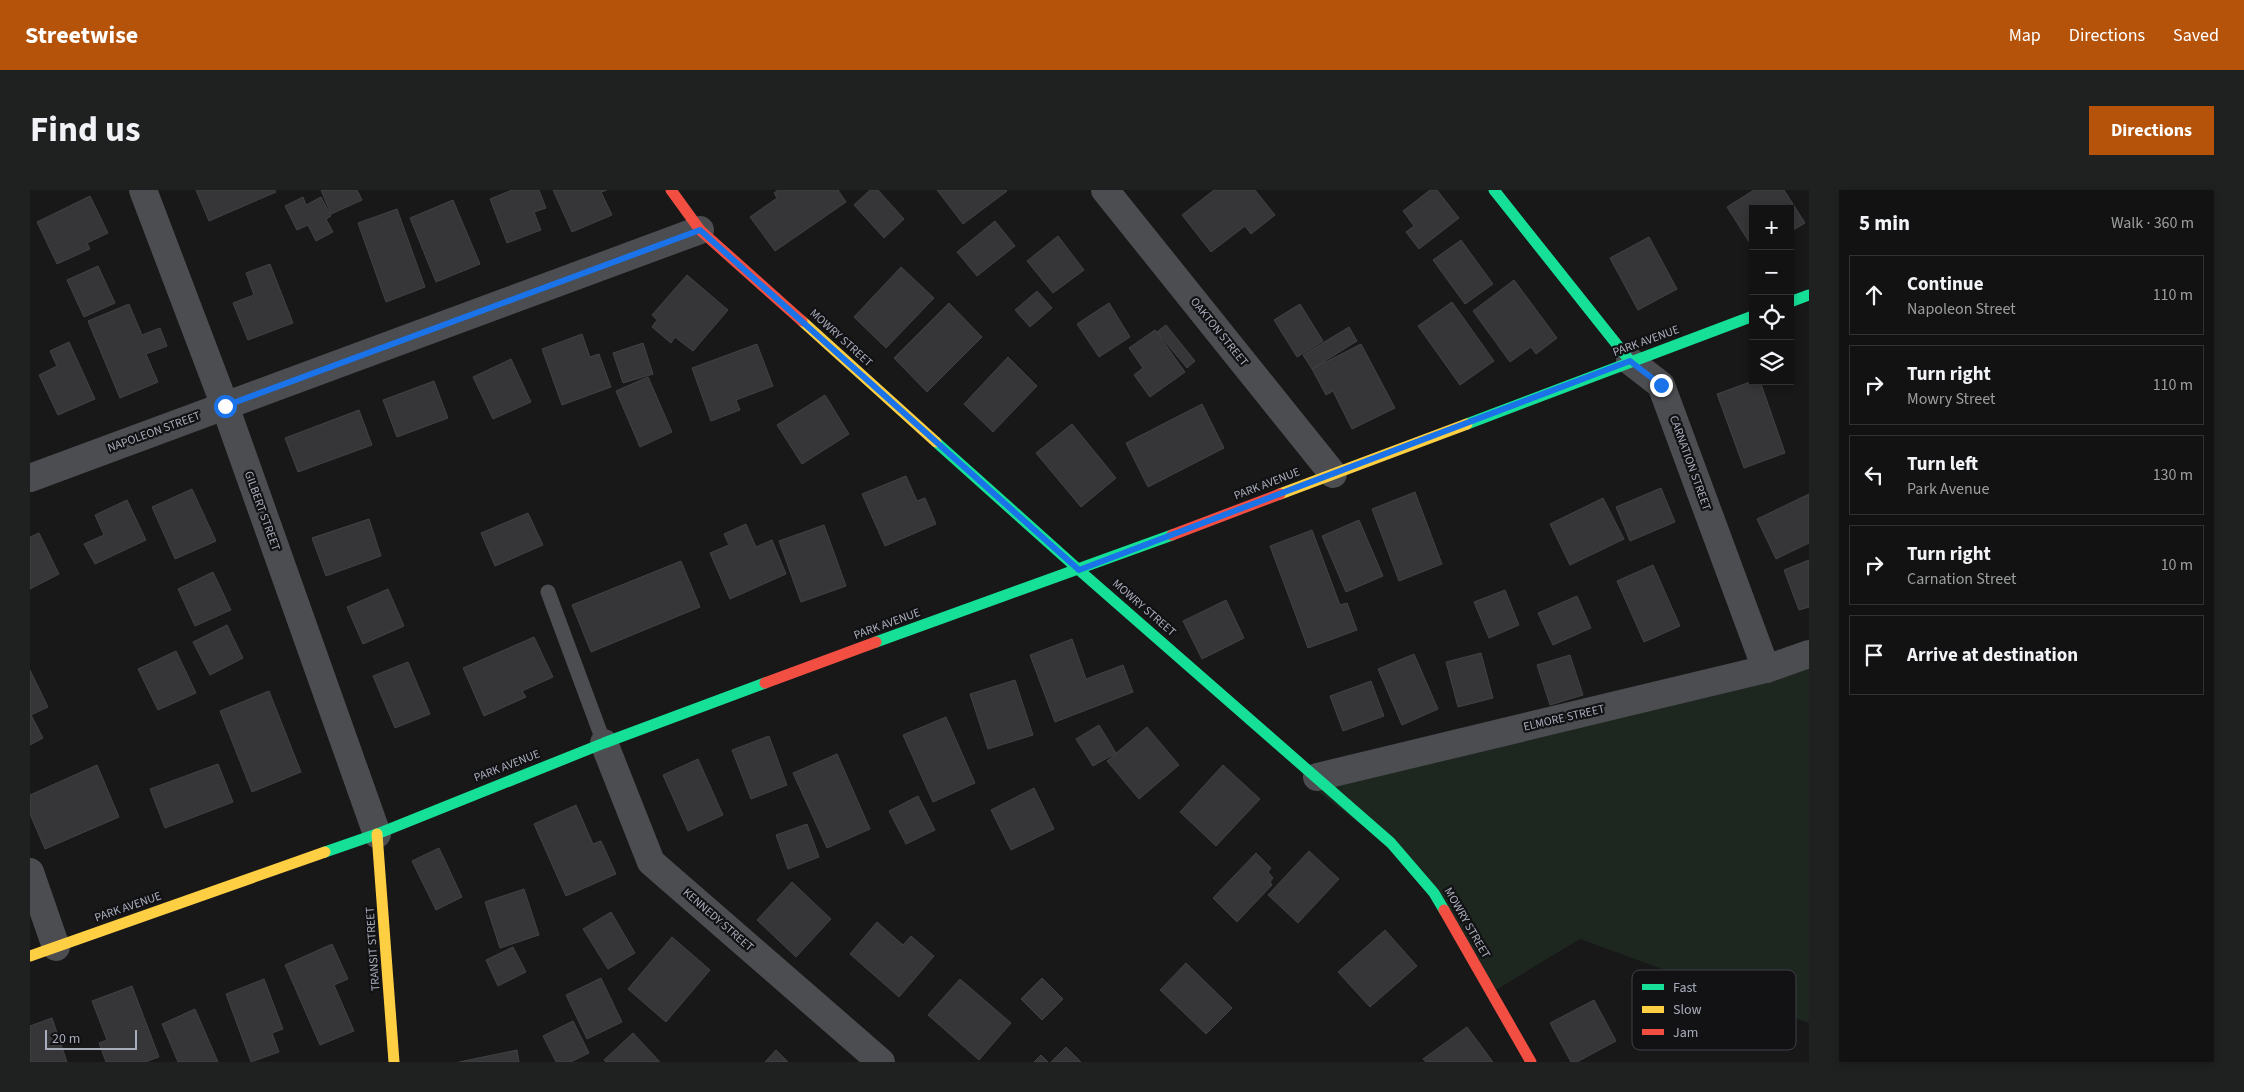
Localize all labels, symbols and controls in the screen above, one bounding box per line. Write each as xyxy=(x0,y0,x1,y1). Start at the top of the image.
text: Streetwise xyxy=(25,18,138,53)
text: Map xyxy=(2009,23,2041,48)
text: Directions xyxy=(2069,23,2145,48)
text: Saved xyxy=(2173,23,2219,48)
text: Find us xyxy=(30,105,140,155)
button: Directions xyxy=(2089,106,2214,155)
map controls xyxy=(1749,205,1794,385)
button: + xyxy=(1749,205,1794,250)
text: 5 min xyxy=(1859,208,1910,238)
text: Walk · 360 m xyxy=(2111,212,2194,234)
button: − xyxy=(1749,250,1794,295)
text: Continue xyxy=(1907,271,1984,298)
icon: ahead xyxy=(1860,281,1888,309)
text: 110 m xyxy=(2153,284,2193,306)
street label: OAKTON STREET xyxy=(1186,294,1252,370)
button: locate xyxy=(1749,295,1794,340)
text: Napoleon Street xyxy=(1907,298,2016,320)
street label: MOWRY STREET xyxy=(806,305,877,371)
street label: PARK AVENUE xyxy=(1610,321,1682,361)
button: layers xyxy=(1749,340,1794,385)
text: Turn right xyxy=(1907,361,1991,388)
icon: right xyxy=(1860,371,1888,399)
route end xyxy=(1650,374,1673,397)
text: 110 m xyxy=(2153,374,2193,396)
text: Mowry Street xyxy=(1907,388,1995,410)
route start xyxy=(214,395,237,418)
street label: NAPOLEON STREET xyxy=(105,407,203,457)
street label: CARNATION STREET xyxy=(1665,413,1715,513)
text: Turn left xyxy=(1907,451,1978,478)
icon: left xyxy=(1860,461,1888,489)
street label: PARK AVENUE xyxy=(1231,464,1303,504)
text: 130 m xyxy=(2153,464,2193,486)
street label: GILBERT STREET xyxy=(240,469,285,554)
text: Park Avenue xyxy=(1907,478,1989,500)
text: Turn right xyxy=(1907,541,1991,568)
icon: right xyxy=(1860,551,1888,579)
text: 10 m xyxy=(2161,554,2193,576)
text: Carnation Street xyxy=(1907,568,2016,590)
street label: MOWRY STREET xyxy=(1108,576,1180,641)
street label: PARK AVENUE xyxy=(851,604,923,644)
icon: arrive xyxy=(1860,641,1888,669)
text: Arrive at destination xyxy=(1907,642,2078,669)
street label: ELMORE STREET xyxy=(1522,700,1607,736)
street label: PARK AVENUE xyxy=(471,746,543,786)
street label: KENNEDY STREET xyxy=(679,884,758,956)
street label: MOWRY STREET xyxy=(1440,884,1495,962)
street label: PARK AVENUE xyxy=(92,888,164,926)
street label: TRANSIT STREET xyxy=(362,906,384,992)
legend xyxy=(1632,970,1796,1050)
text: Fast xyxy=(1673,978,1697,998)
text: Slow xyxy=(1673,1000,1702,1020)
text: Jam xyxy=(1673,1023,1698,1043)
scale bar xyxy=(45,1027,138,1050)
text: 20 m xyxy=(52,1029,80,1049)

